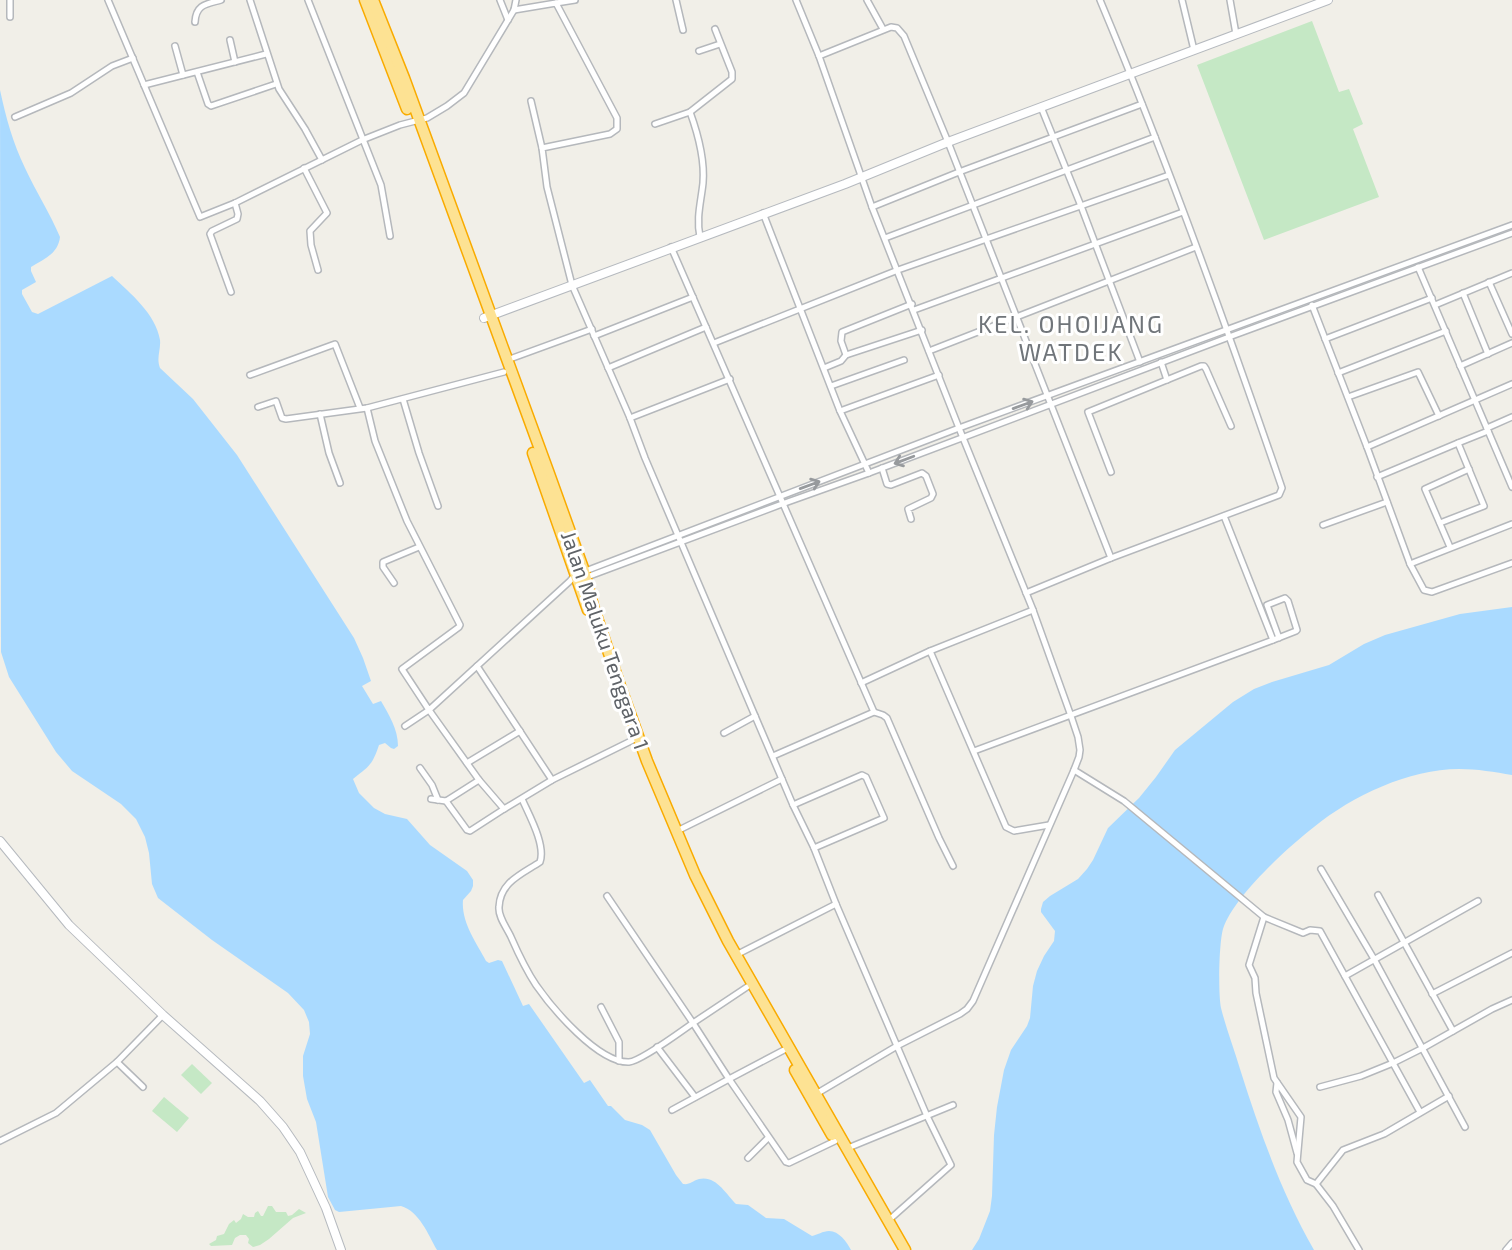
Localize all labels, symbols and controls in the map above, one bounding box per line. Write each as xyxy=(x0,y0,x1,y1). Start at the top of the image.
district label: KEL. OHOIJANG WATDEK xyxy=(978,309,1164,366)
one-way arrow xyxy=(1012,397,1034,410)
one-way arrow xyxy=(893,455,915,467)
one-way arrow xyxy=(799,478,821,490)
street label: Jalan Maluku Tenggara 1 xyxy=(557,527,655,753)

